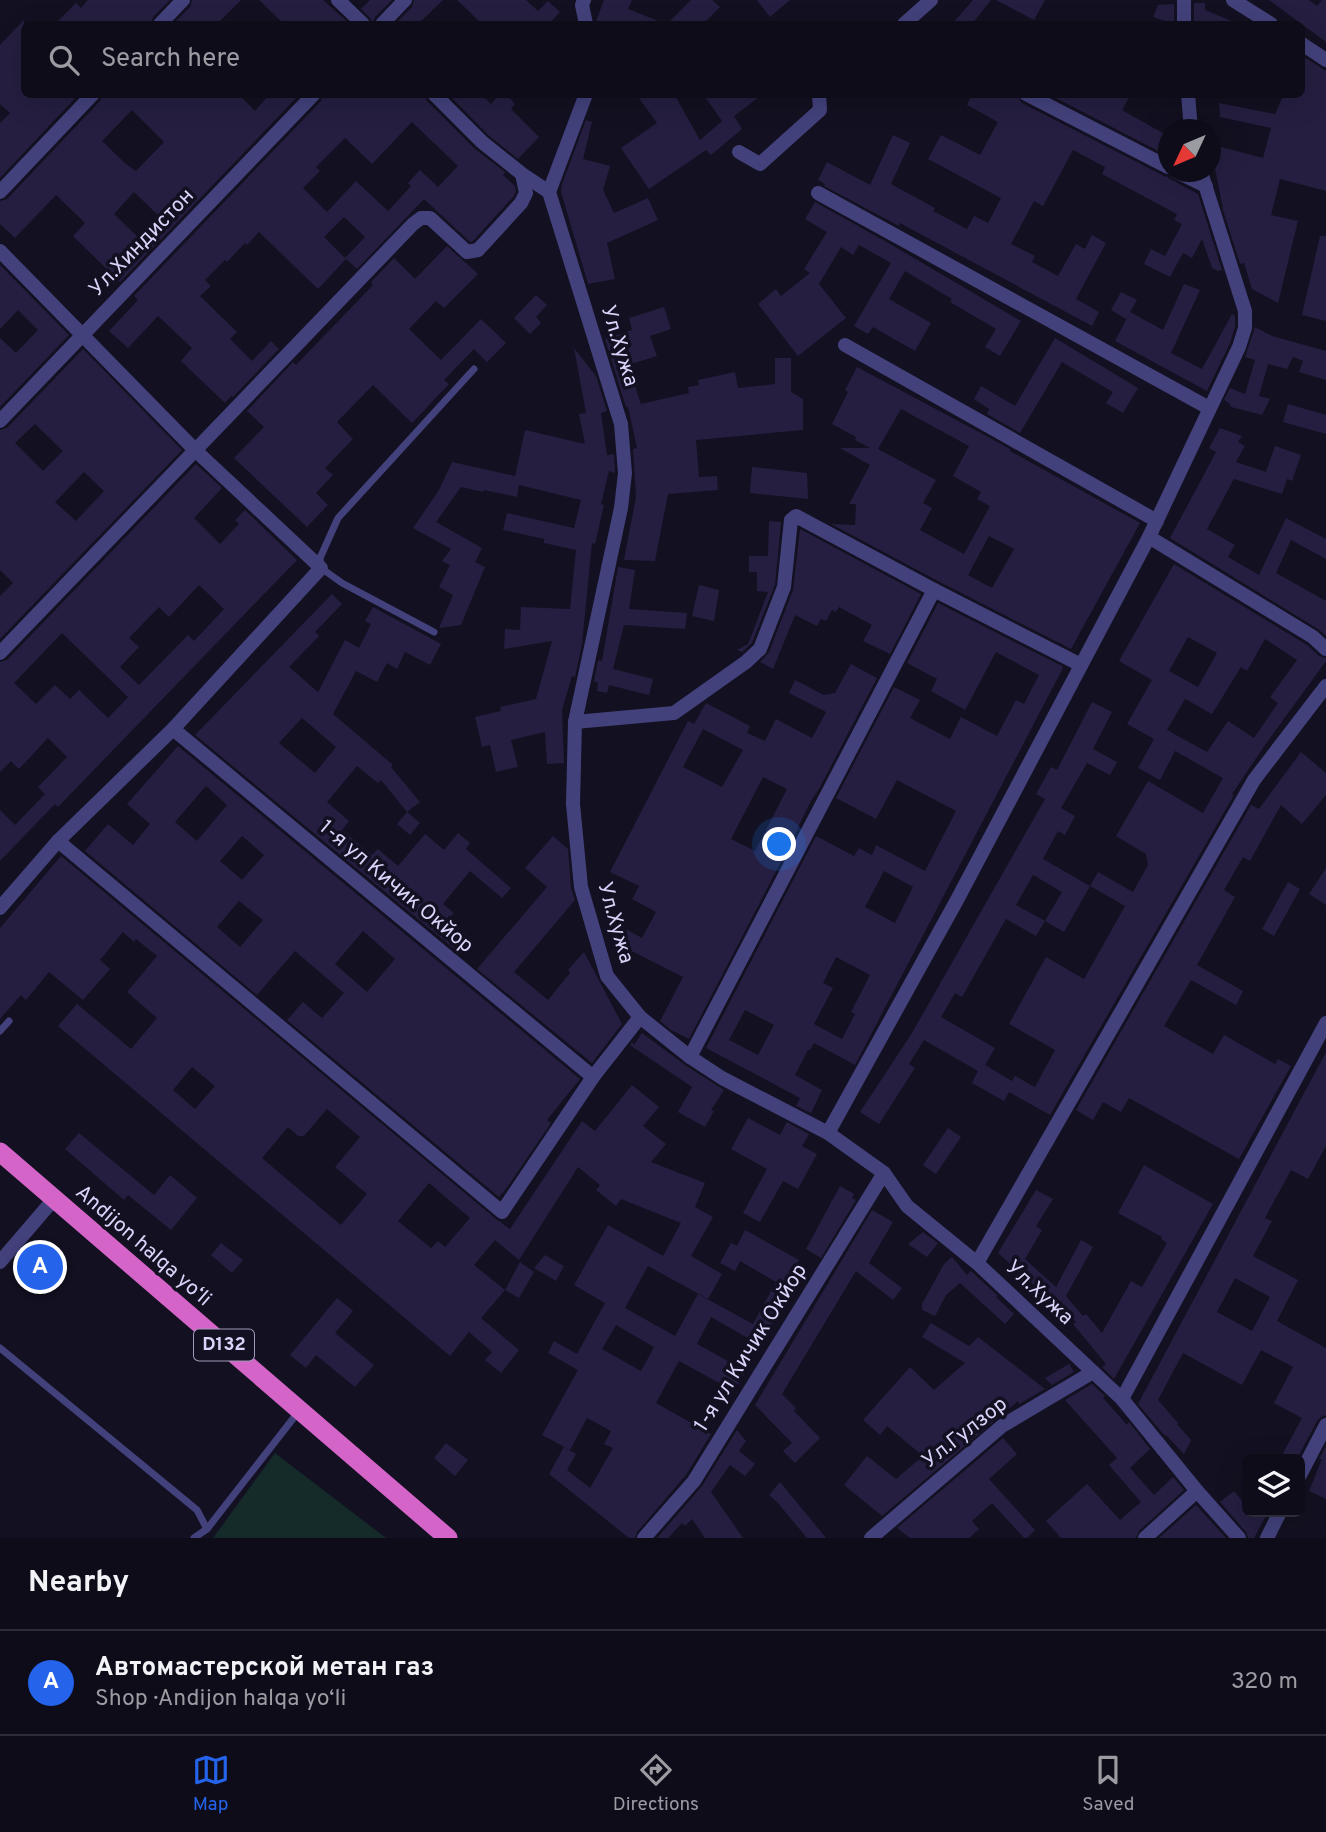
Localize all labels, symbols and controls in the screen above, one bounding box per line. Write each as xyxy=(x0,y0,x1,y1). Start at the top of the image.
search box xyxy=(21,21,1305,98)
icon: search xyxy=(45,41,83,79)
text: Search here xyxy=(101,43,240,76)
north arrow xyxy=(1158,119,1221,182)
street label: Ул.Хиндистон xyxy=(84,183,200,303)
street label: Ул.Хужа xyxy=(594,302,644,390)
street label: 1-я ул Кичик Окйор xyxy=(313,814,479,960)
your location xyxy=(762,827,796,861)
street label: Ул.Хужа xyxy=(591,879,639,967)
street label: Andijon halqa yo‘li xyxy=(69,1179,217,1313)
pin: A xyxy=(17,1241,63,1293)
street label: Ул.Хужа xyxy=(999,1255,1079,1331)
street label: 1-я ул Кичик Окйор xyxy=(688,1259,814,1437)
road number: D132 xyxy=(194,1330,254,1360)
street label: Ул.Гулзор xyxy=(917,1391,1013,1475)
map controls xyxy=(1242,1454,1305,1517)
button: layers xyxy=(1242,1454,1305,1517)
text: Nearby xyxy=(28,1565,129,1602)
text: Автомастерской метан газ xyxy=(95,1652,434,1685)
text: A xyxy=(43,1668,59,1697)
text: 320 m xyxy=(1231,1668,1298,1697)
text: Shop · Andijon halqa yo‘li xyxy=(95,1685,346,1714)
tab: Map xyxy=(192,1751,230,1817)
tab: Directions xyxy=(613,1751,699,1817)
tab: Saved xyxy=(1082,1751,1134,1817)

